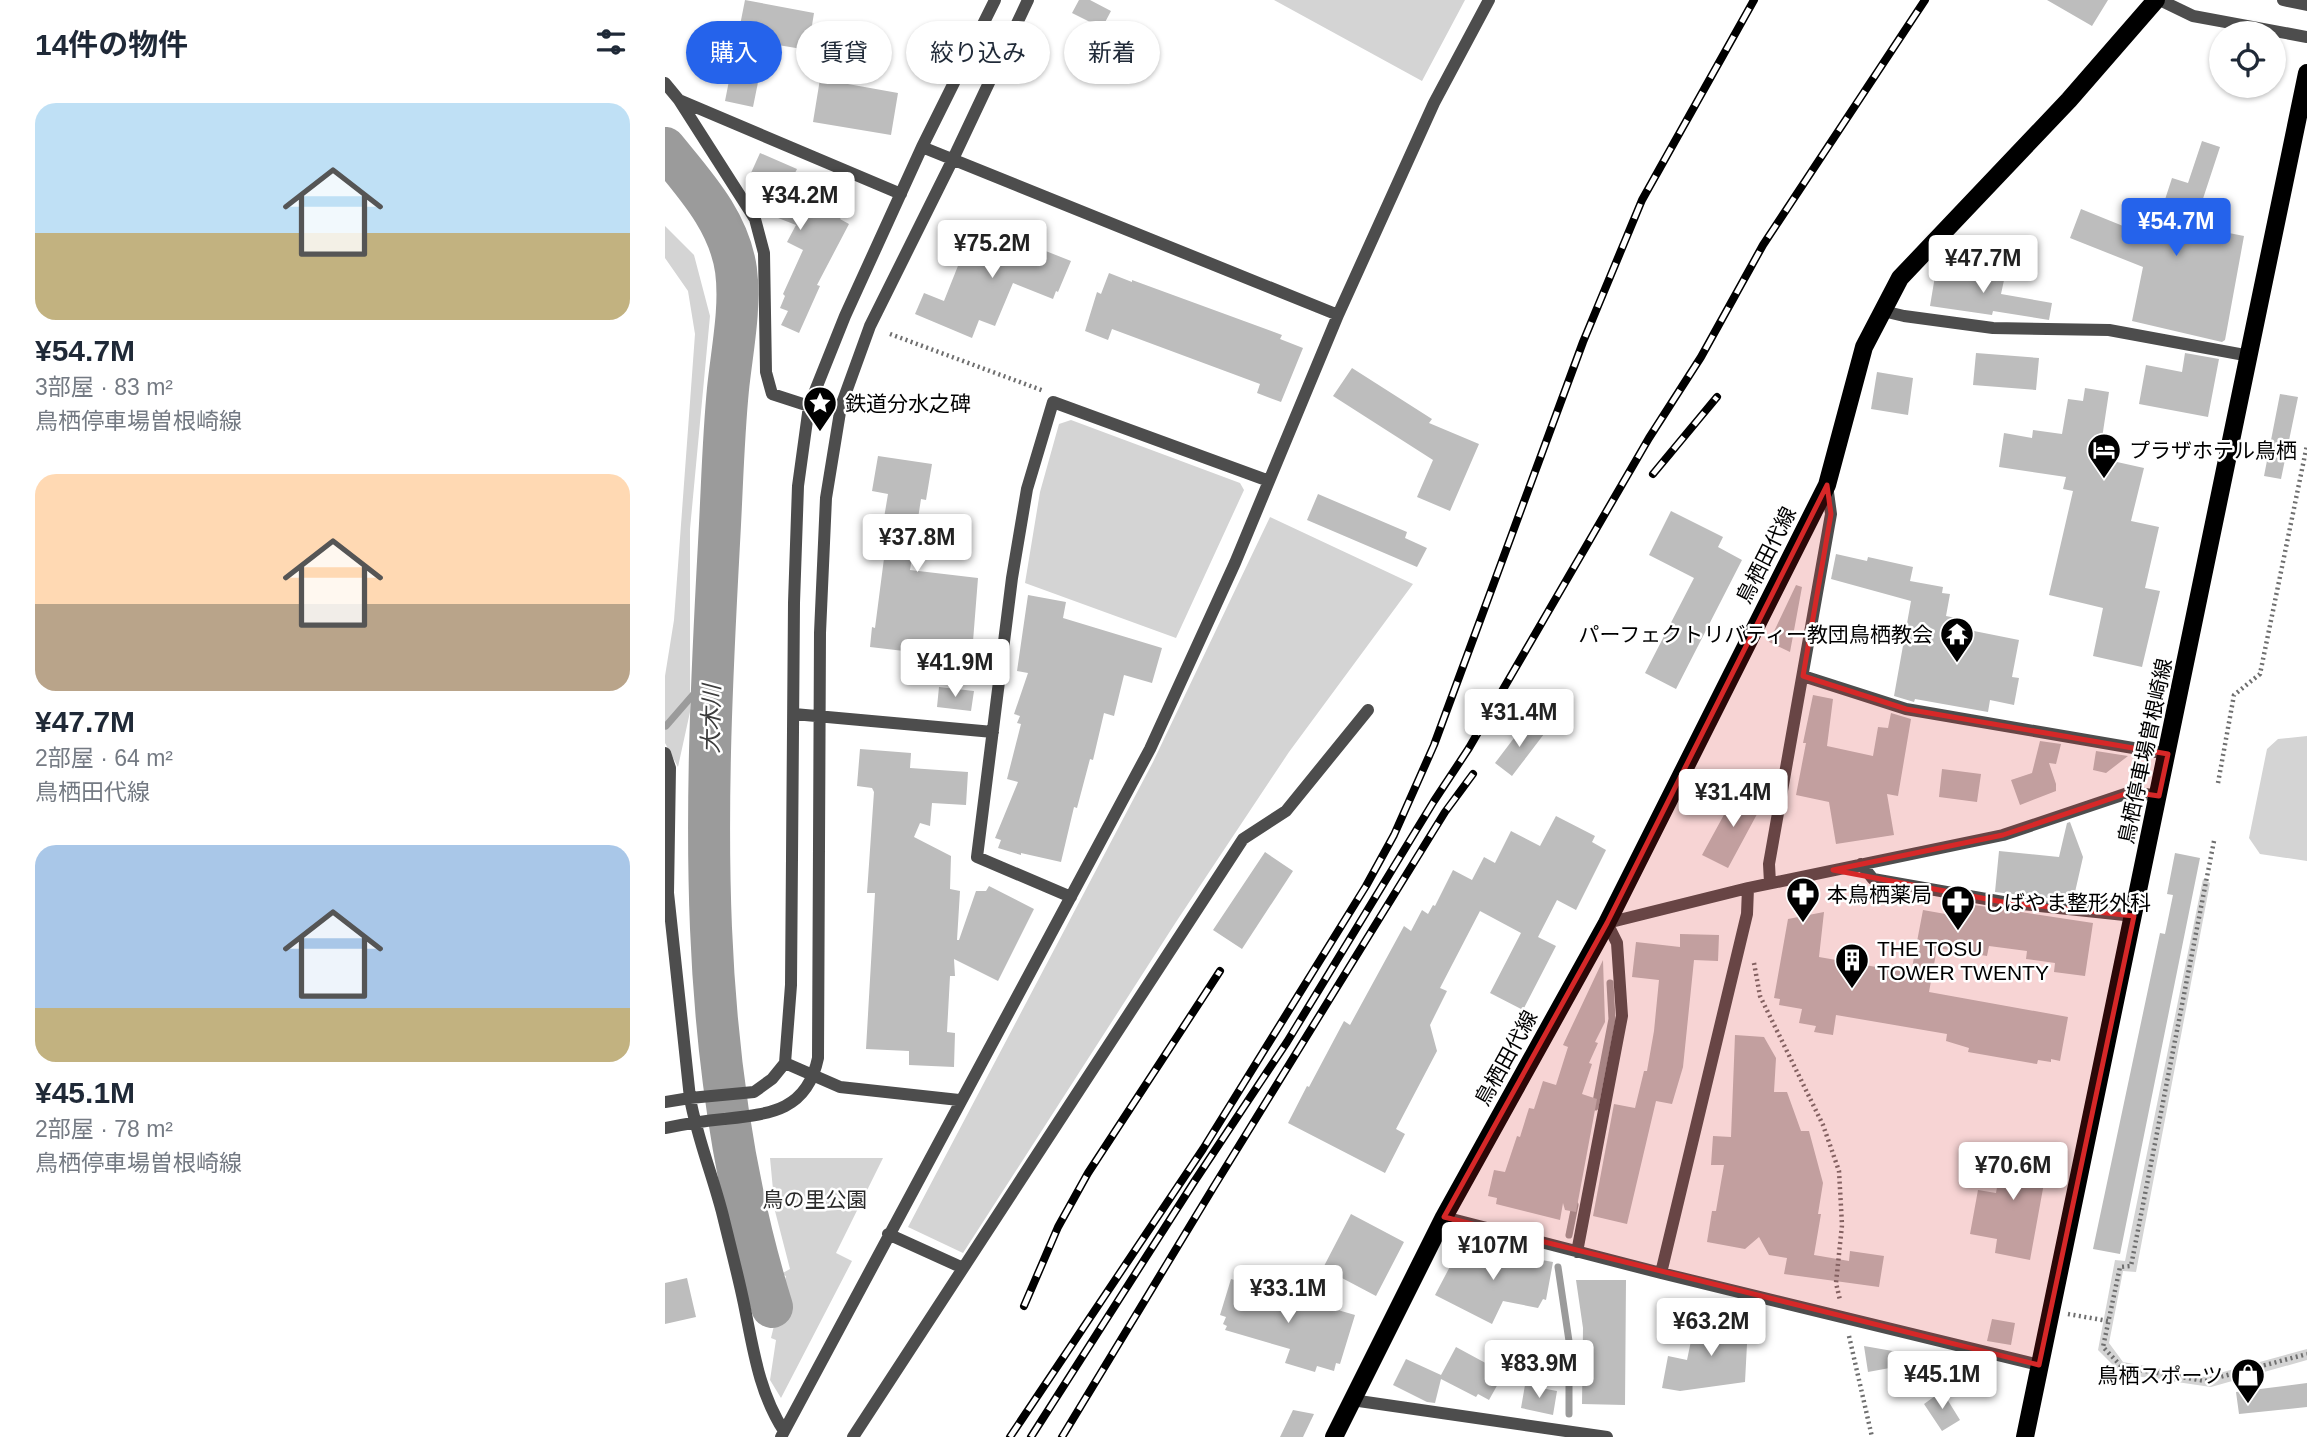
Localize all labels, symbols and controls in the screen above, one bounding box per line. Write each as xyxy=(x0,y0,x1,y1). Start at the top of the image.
chip: 購入 xyxy=(686,21,782,84)
chip: 賃貸 xyxy=(796,21,892,84)
chip: 絞り込み xyxy=(906,21,1050,84)
chip: 新着 xyxy=(1064,21,1160,84)
map controls xyxy=(2209,21,2286,98)
button: locate xyxy=(2209,21,2286,98)
icon: filters xyxy=(592,23,630,61)
text: 14件の物件 xyxy=(35,28,188,61)
icon: home xyxy=(270,149,396,275)
pin: ¥34.2M xyxy=(743,173,857,232)
text: ¥34.2M xyxy=(762,182,838,208)
pin: ¥54.7M xyxy=(2119,198,2233,258)
text: ¥54.7M xyxy=(2138,208,2214,234)
pin: ¥75.2M xyxy=(935,220,1049,280)
text: ¥75.2M xyxy=(954,230,1030,256)
pin: ¥47.7M xyxy=(1926,236,2040,295)
text: ¥47.7M xyxy=(1945,245,2021,271)
text: ¥54.7M xyxy=(35,334,135,367)
text: 3部屋 · 83 m² xyxy=(35,374,173,400)
place icon: 鉄道分水之碑 xyxy=(801,384,839,433)
place label: 鉄道分水之碑 xyxy=(845,392,971,415)
text: 鳥栖停車場曽根崎線 xyxy=(35,408,242,434)
hotel icon: プラザホテル鳥栖 xyxy=(2085,431,2123,480)
place label: プラザホテル鳥栖 xyxy=(2129,439,2297,462)
street label: 鳥栖田代線 xyxy=(1732,503,1800,607)
pin: ¥37.8M xyxy=(860,514,974,574)
icon: home xyxy=(270,520,396,646)
text: ¥37.8M xyxy=(879,524,955,550)
temple icon: パーフェクトリバティー教団鳥栖教会 xyxy=(1938,615,1976,664)
place label: パーフェクトリバティー教団鳥栖教会 xyxy=(1579,623,1933,646)
pin: ¥41.9M xyxy=(898,640,1012,699)
text: ¥41.9M xyxy=(917,649,993,675)
street label: 鳥栖停車場曽根崎線 xyxy=(2114,656,2176,846)
water label: 大木川 xyxy=(697,681,725,754)
pin: ¥31.4M xyxy=(1462,690,1576,749)
text: ¥31.4M xyxy=(1481,699,1557,725)
text: ¥47.7M xyxy=(35,705,135,738)
text: 2部屋 · 64 m² xyxy=(35,745,173,771)
pin: ¥31.4M xyxy=(1676,770,1790,829)
text: 鳥栖田代線 xyxy=(35,779,150,805)
text: ¥31.4M xyxy=(1695,779,1771,805)
pharmacy icon: 本鳥栖薬局 xyxy=(1784,875,1822,924)
place label: 本鳥栖薬局 xyxy=(1827,883,1932,906)
pharmacy icon: しばやま整形外科 xyxy=(1939,883,1977,932)
icon: home xyxy=(270,891,396,1017)
place label: しばやま整形外科 xyxy=(1983,891,2151,914)
place label: THE TOSU TOWER TWENTY xyxy=(1877,937,2049,984)
building icon: THE TOSU TOWER TWENTY xyxy=(1833,941,1871,990)
street label: 鳥栖田代線 xyxy=(1470,1007,1542,1109)
text: ¥45.1M xyxy=(35,1076,135,1109)
text: 2部屋 · 78 m² xyxy=(35,1116,173,1142)
pin: ¥70.6M xyxy=(1956,1142,2070,1202)
text: 鳥栖停車場曽根崎線 xyxy=(35,1150,242,1176)
text: ¥70.6M xyxy=(1975,1152,2051,1178)
park label: 鳥の里公園 xyxy=(763,1188,868,1211)
pin: ¥107M xyxy=(1444,1222,1542,1282)
text: ¥107M xyxy=(1458,1232,1528,1258)
pin: ¥33.1M xyxy=(1231,1266,1345,1325)
text: ¥33.1M xyxy=(1250,1275,1326,1301)
pin: ¥63.2M xyxy=(1654,1298,1768,1358)
text: ¥63.2M xyxy=(1673,1308,1749,1334)
pin: ¥83.9M xyxy=(1482,1340,1596,1400)
text: ¥83.9M xyxy=(1501,1350,1577,1376)
pin: ¥45.1M xyxy=(1885,1352,1999,1411)
shop icon: 鳥栖スポーツ xyxy=(2229,1356,2267,1405)
text: ¥45.1M xyxy=(1904,1361,1980,1387)
place label: 鳥栖スポーツ xyxy=(2097,1364,2223,1387)

